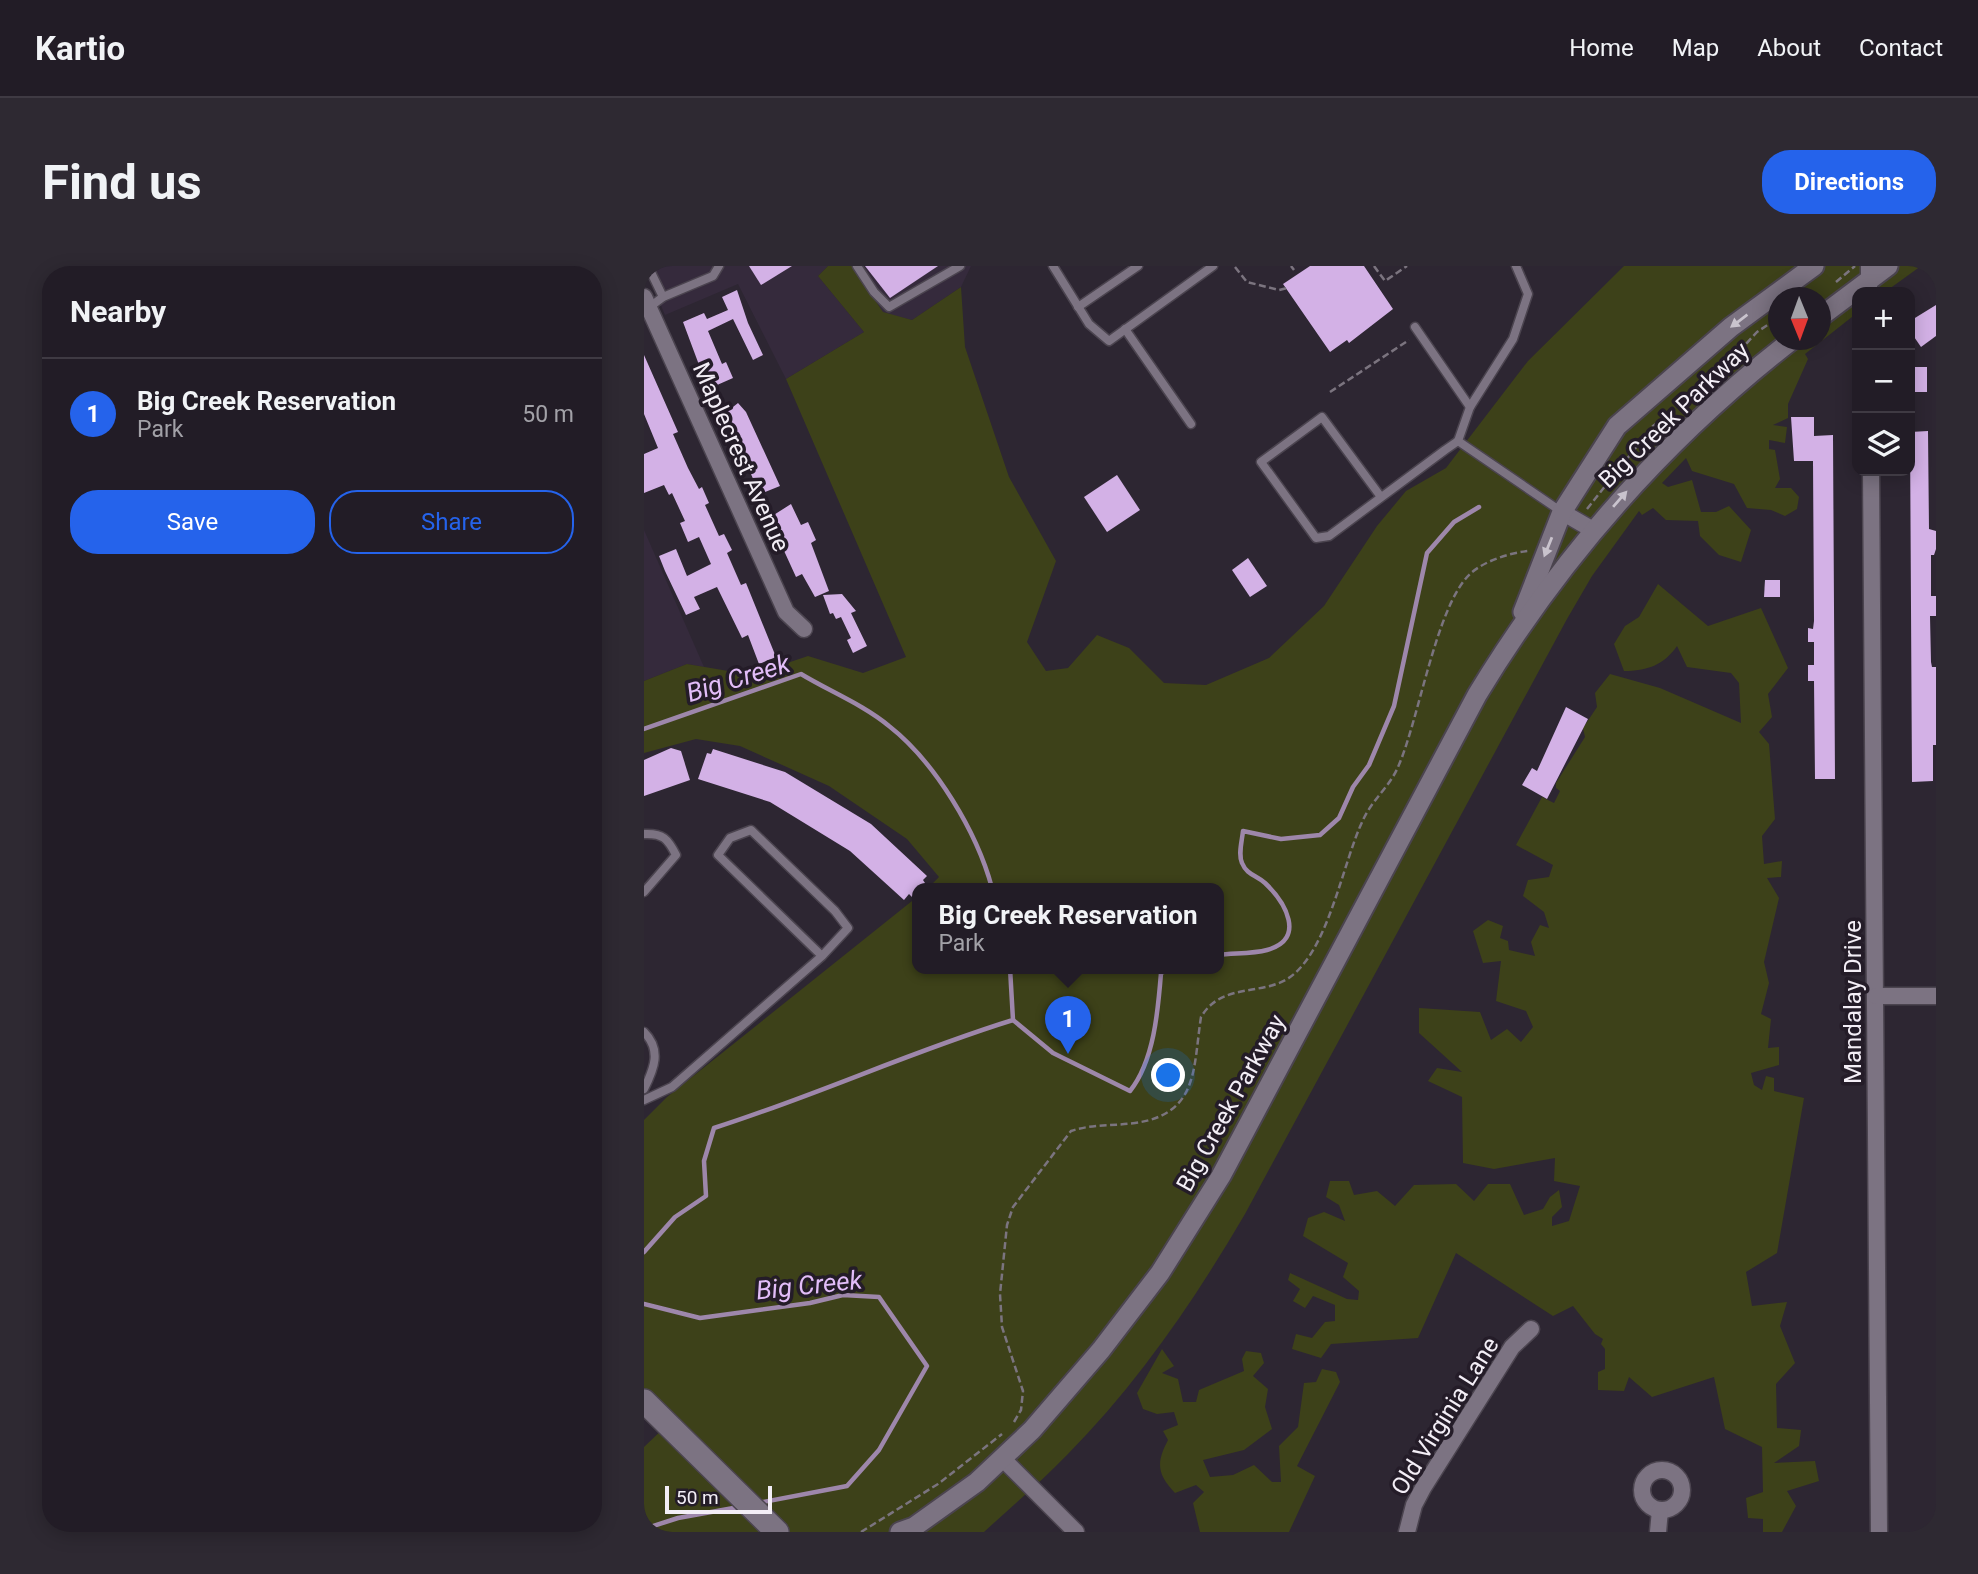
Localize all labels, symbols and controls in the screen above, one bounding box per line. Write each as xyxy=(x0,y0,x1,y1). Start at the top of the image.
text: Kartio xyxy=(35,29,125,68)
text: Home xyxy=(1569,34,1634,62)
text: Map xyxy=(1672,34,1719,62)
text: About xyxy=(1757,34,1821,62)
text: Contact xyxy=(1859,34,1943,62)
button: Directions xyxy=(1762,150,1936,214)
text: Find us xyxy=(42,154,202,211)
north arrow xyxy=(1768,287,1831,350)
map controls xyxy=(1852,287,1915,476)
button: + xyxy=(1852,287,1915,350)
text: Nearby xyxy=(70,294,166,329)
one-way arrow xyxy=(1730,314,1748,328)
street label: Big Creek Parkway xyxy=(1593,336,1755,494)
button: − xyxy=(1852,350,1915,413)
street label: Maplecrest Avenue xyxy=(687,358,795,556)
text: Big Creek Reservation xyxy=(137,386,396,416)
text: 1 xyxy=(86,401,100,428)
text: 50 m xyxy=(522,401,574,428)
button: layers xyxy=(1852,413,1915,476)
text: Park xyxy=(137,416,183,443)
button: Save xyxy=(70,490,315,554)
button: Share xyxy=(329,490,574,554)
one-way arrow xyxy=(1612,490,1628,508)
one-way arrow xyxy=(1542,537,1553,558)
water label: Big Creek xyxy=(683,648,795,708)
popup xyxy=(912,883,1224,974)
text: Big Creek Reservation xyxy=(938,900,1198,930)
street label: Mandalay Drive xyxy=(1839,920,1867,1084)
text: Park xyxy=(938,930,985,957)
pin: 1 xyxy=(1045,996,1091,1054)
street label: Big Creek Parkway xyxy=(1171,1009,1292,1196)
your location xyxy=(1151,1058,1185,1092)
water label: Big Creek xyxy=(754,1264,865,1305)
street label: Old Virginia Lane xyxy=(1385,1332,1505,1500)
scale bar xyxy=(665,1483,772,1515)
text: 50 m xyxy=(676,1486,719,1509)

